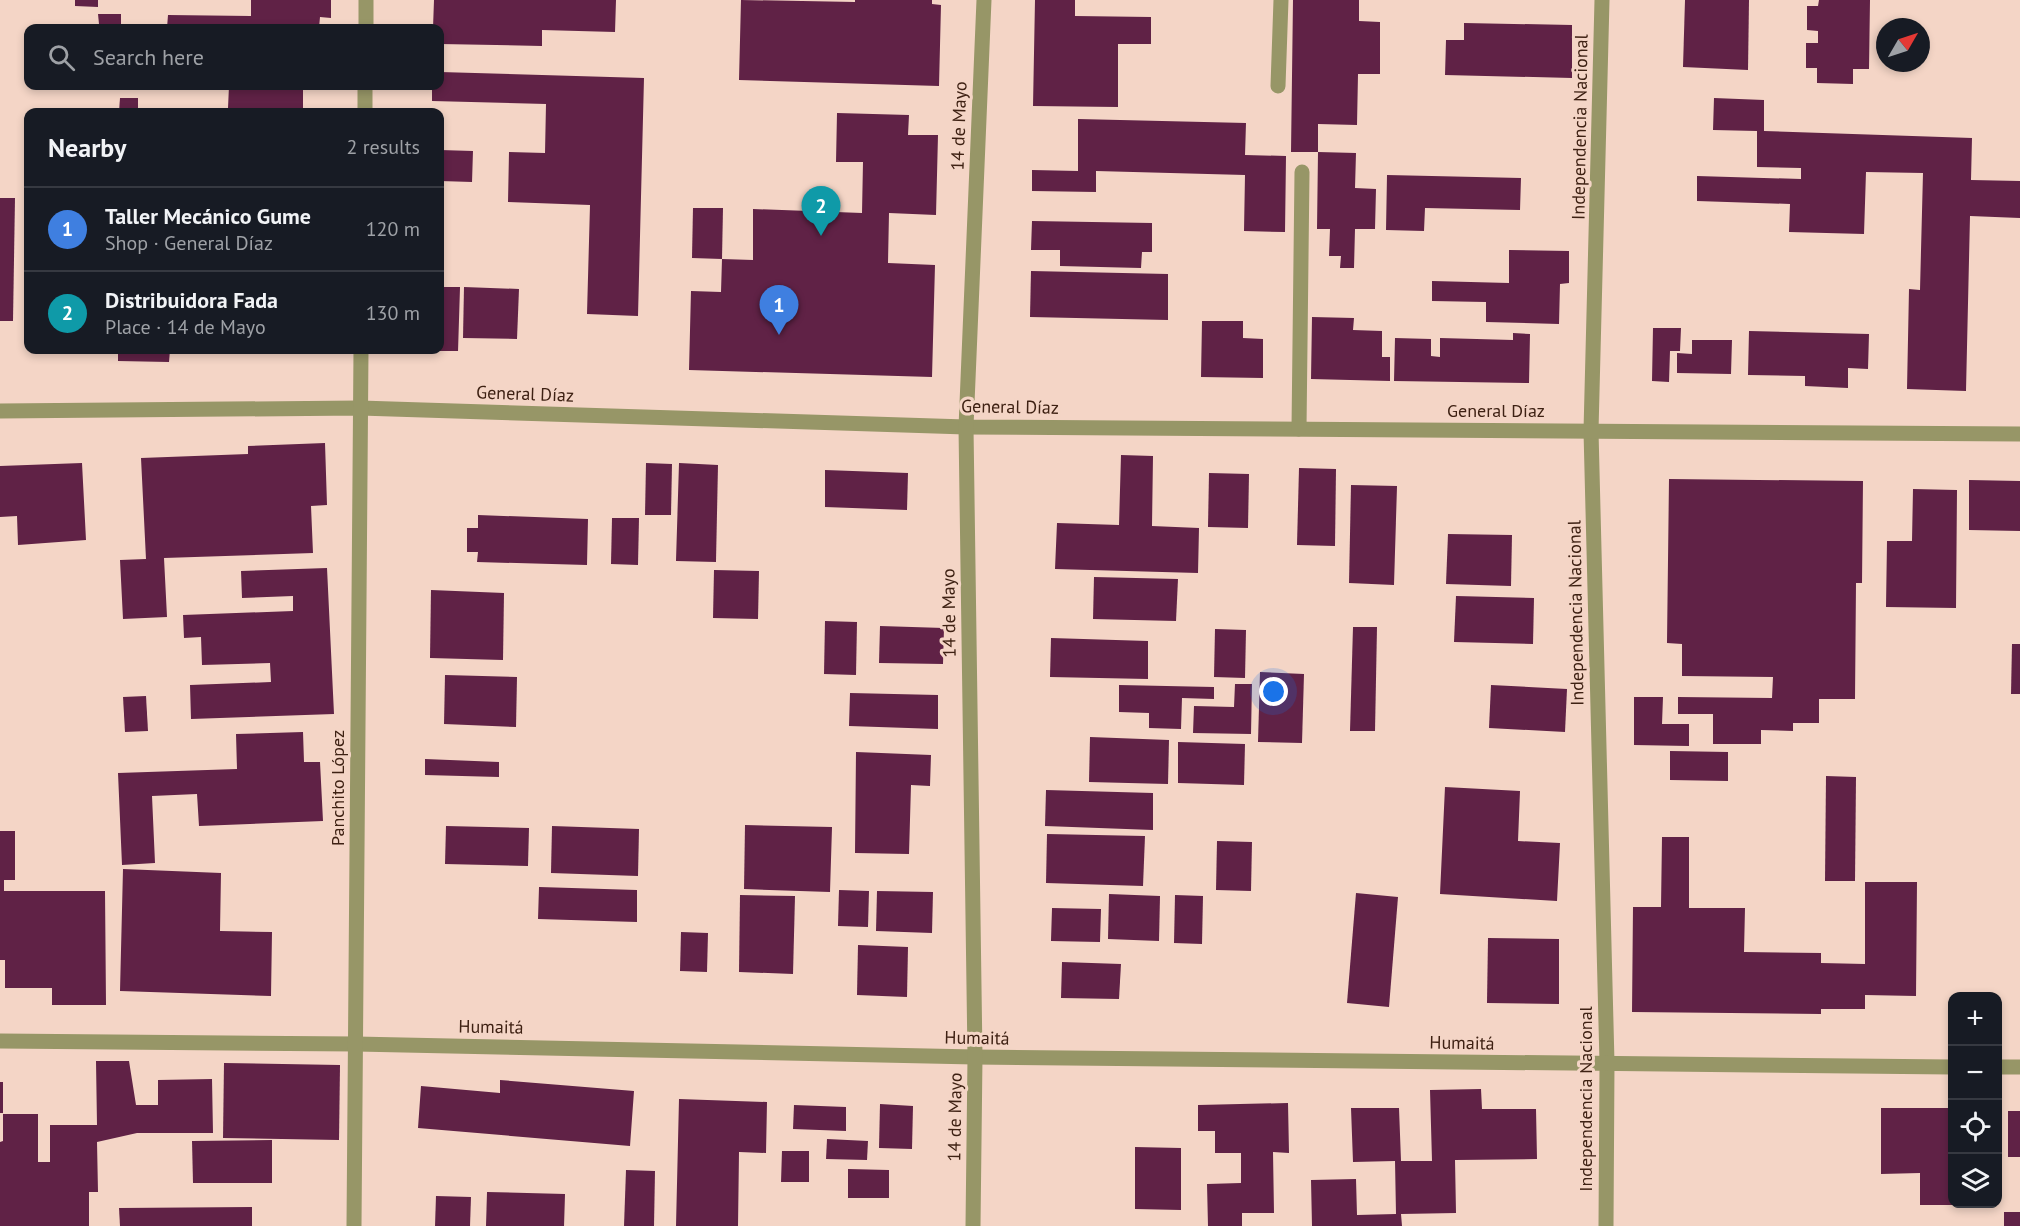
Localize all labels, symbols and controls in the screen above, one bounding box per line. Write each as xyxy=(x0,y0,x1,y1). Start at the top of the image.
north arrow xyxy=(1876,18,1930,72)
search box xyxy=(24,24,444,90)
street label: Independencia Nacional xyxy=(1566,33,1593,220)
icon: search xyxy=(45,41,78,74)
text: Search here xyxy=(93,43,204,71)
street label: 14 de Mayo xyxy=(945,81,972,171)
text: Nearby xyxy=(48,131,126,164)
text: 2 results xyxy=(347,134,420,160)
pin: 2 xyxy=(802,186,840,236)
text: Taller Mecánico Gume xyxy=(105,202,311,230)
text: 1 xyxy=(62,216,73,242)
text: 120 m xyxy=(366,216,420,242)
text: Shop · General Díaz xyxy=(105,230,273,256)
text: Distribuidora Fada xyxy=(105,286,278,314)
pin: 1 xyxy=(760,286,798,335)
text: 2 xyxy=(62,300,73,326)
text: 130 m xyxy=(366,300,420,326)
text: Place · 14 de Mayo xyxy=(105,314,266,340)
street label: General Díaz xyxy=(476,380,574,407)
street label: General Díaz xyxy=(961,394,1059,419)
street label: General Díaz xyxy=(1447,399,1545,422)
street label: Independencia Nacional xyxy=(1562,519,1589,706)
street label: 14 de Mayo xyxy=(936,568,961,658)
your location xyxy=(1259,677,1288,706)
street label: Panchito López xyxy=(326,730,349,846)
map controls xyxy=(1948,992,2002,1208)
button: + xyxy=(1948,992,2002,1046)
street label: Independencia Nacional xyxy=(1574,1005,1597,1192)
street label: Humaitá xyxy=(458,1014,524,1039)
street label: Humaitá xyxy=(944,1025,1010,1050)
street label: Humaitá xyxy=(1429,1030,1495,1055)
button: − xyxy=(1948,1046,2002,1100)
street label: 14 de Mayo xyxy=(942,1072,967,1162)
button: locate xyxy=(1948,1100,2002,1154)
button: layers xyxy=(1948,1154,2002,1208)

